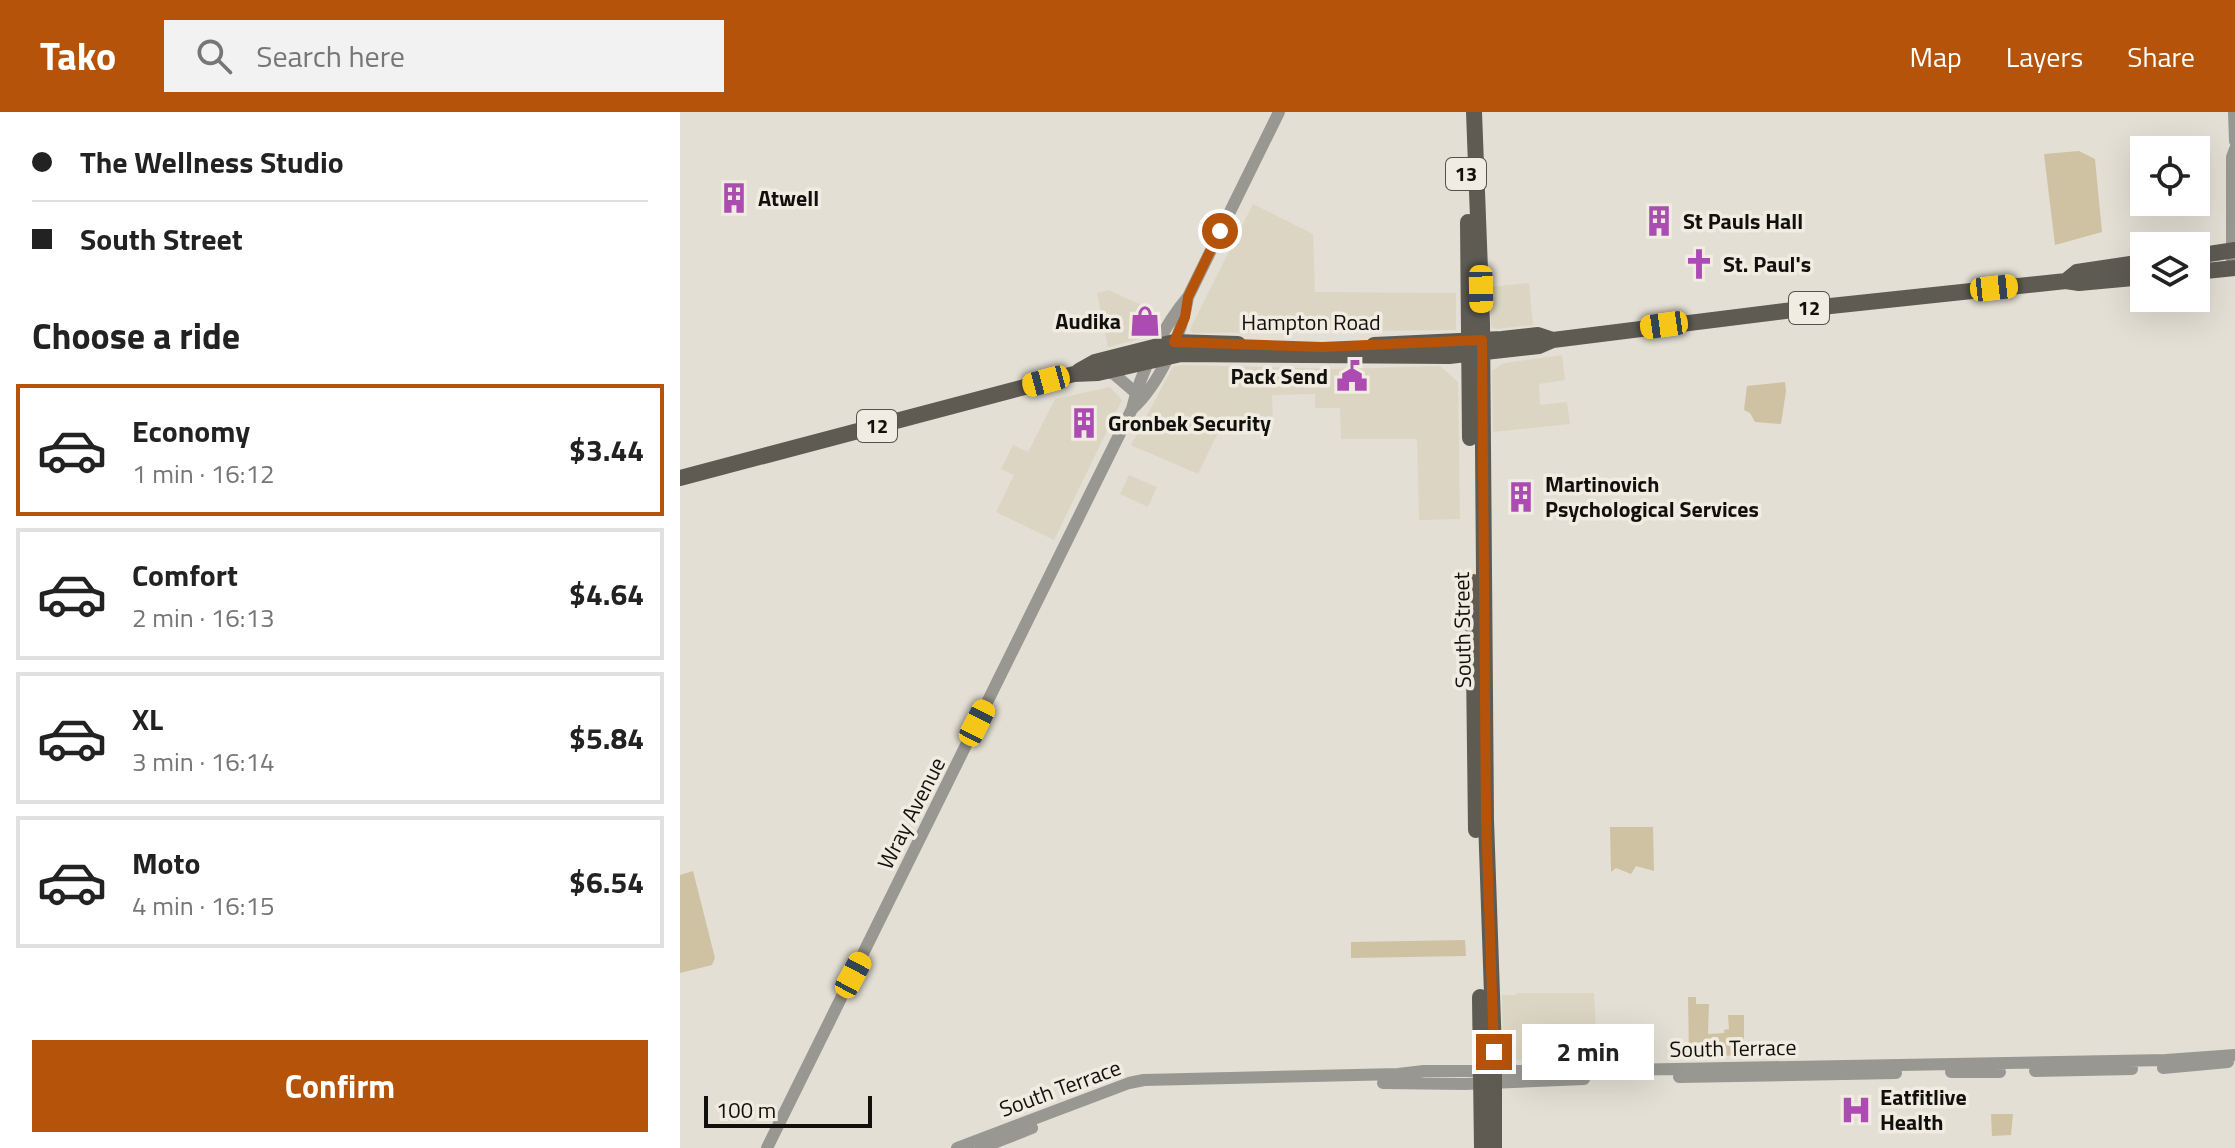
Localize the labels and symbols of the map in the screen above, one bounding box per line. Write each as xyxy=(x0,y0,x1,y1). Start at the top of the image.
road number: 13 xyxy=(1446,158,1486,190)
building icon: Atwell xyxy=(717,181,751,215)
place label: Atwell xyxy=(758,181,819,215)
building icon: St Pauls Hall xyxy=(1642,204,1676,238)
place label: St Pauls Hall xyxy=(1683,204,1803,238)
route start xyxy=(1202,213,1238,249)
church icon: St. Paul's xyxy=(1682,247,1716,281)
place label: St. Paul's xyxy=(1723,247,1811,281)
car xyxy=(1469,265,1493,313)
car xyxy=(1969,274,2019,302)
road number: 12 xyxy=(1789,292,1829,324)
place label: Audika xyxy=(1055,304,1121,338)
shop icon: Audika xyxy=(1128,304,1162,338)
street label: Hampton Road xyxy=(1241,305,1381,339)
car xyxy=(1639,310,1689,340)
place label: Pack Send xyxy=(1230,359,1328,393)
public building icon: Pack Send xyxy=(1335,359,1369,393)
car xyxy=(1020,363,1072,399)
building icon: Gronbek Security xyxy=(1067,406,1101,440)
place label: Gronbek Security xyxy=(1108,406,1271,440)
road number: 12 xyxy=(857,410,897,442)
place label: Martinovich Psychological Services xyxy=(1545,467,1759,526)
building icon: Martinovich Psychological Services xyxy=(1504,480,1538,514)
street label: South Street xyxy=(1444,571,1480,688)
car xyxy=(955,696,999,750)
street label: Wray Avenue xyxy=(868,751,954,875)
car xyxy=(831,948,875,1002)
callout: 2 min xyxy=(1522,1024,1654,1080)
street label: South Terrace xyxy=(1669,1030,1797,1066)
route end xyxy=(1476,1034,1512,1070)
street label: South Terrace xyxy=(994,1050,1126,1126)
place label: Eatfitlive Health xyxy=(1880,1080,1967,1139)
scale bar xyxy=(704,1092,872,1128)
hospital icon: Eatfitlive Health xyxy=(1839,1093,1873,1127)

